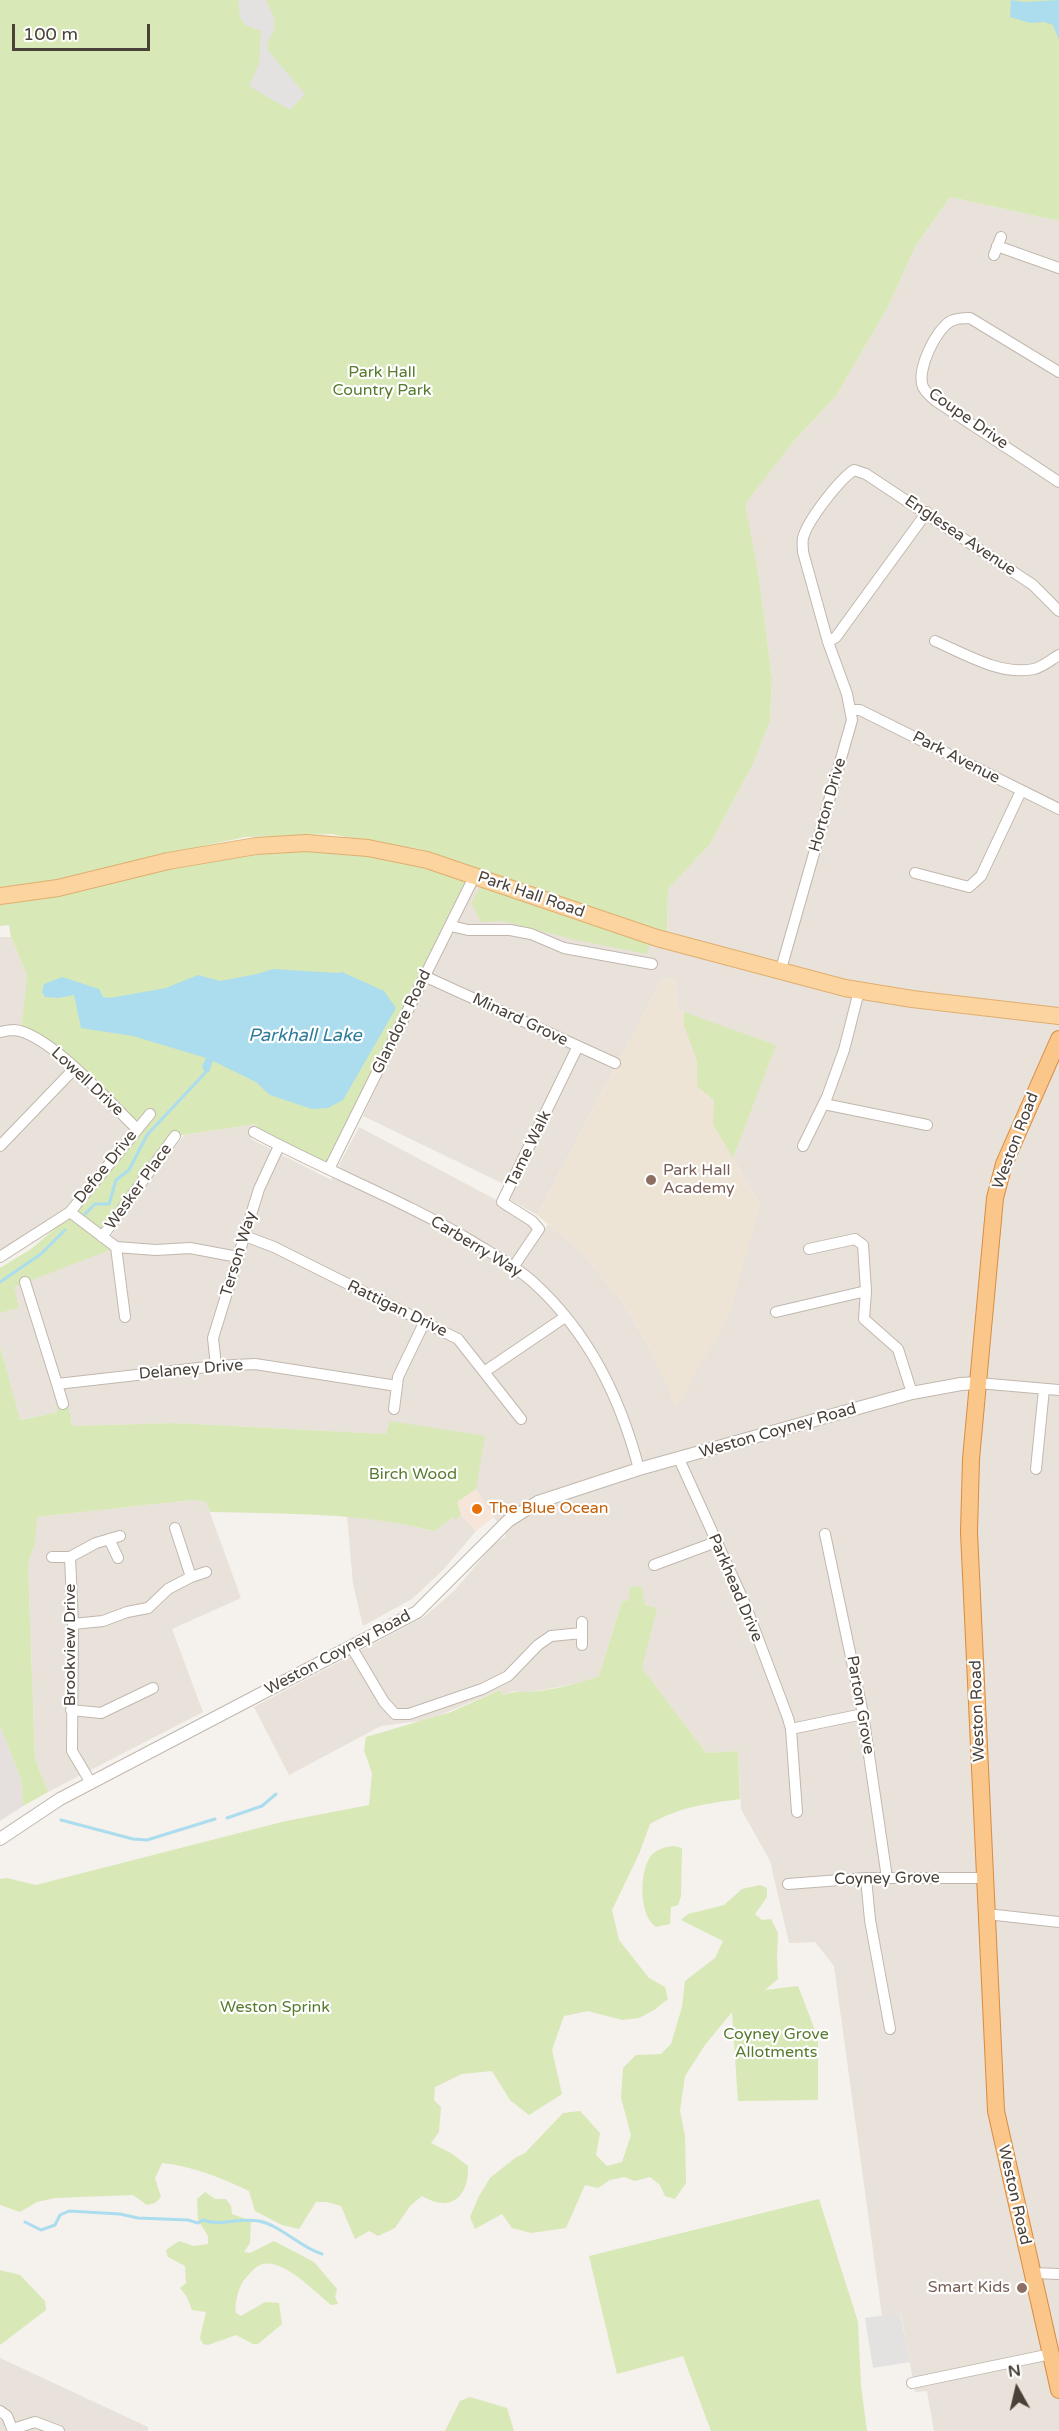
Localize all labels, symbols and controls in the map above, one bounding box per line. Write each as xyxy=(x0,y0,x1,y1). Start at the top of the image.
scale bar xyxy=(15,12,153,50)
text: 100 m xyxy=(23,23,78,45)
park label: Park Hall Country Park xyxy=(332,363,432,401)
street label: Coupe Drive xyxy=(924,384,1012,454)
street label: Englesea Avenue xyxy=(901,492,1019,580)
street label: Park Avenue xyxy=(909,728,1003,788)
street label: Horton Drive xyxy=(805,756,851,854)
street label: Park Hall Road xyxy=(475,868,587,922)
street label: Glandore Road xyxy=(368,967,436,1077)
street label: Minard Grove xyxy=(469,989,571,1051)
water label: Parkhall Lake xyxy=(248,1025,362,1047)
street label: Lowell Drive xyxy=(47,1044,127,1120)
street label: Weston Road xyxy=(989,1090,1043,1192)
street label: Tame Walk xyxy=(502,1108,556,1190)
street label: Defoe Drive xyxy=(71,1126,141,1208)
street label: Wesker Place xyxy=(101,1140,177,1234)
place label: Park Hall Academy xyxy=(663,1161,735,1199)
marker: Park Hall Academy xyxy=(644,1173,658,1187)
street label: Terson Way xyxy=(217,1209,261,1299)
street label: Carberry Way xyxy=(427,1212,525,1282)
street label: Rattigan Drive xyxy=(344,1277,450,1341)
street label: Delaney Drive xyxy=(138,1356,244,1384)
street label: Weston Coyney Road xyxy=(697,1399,859,1463)
park label: Birch Wood xyxy=(369,1465,457,1485)
place label: The Blue Ocean xyxy=(489,1499,608,1519)
marker: The Blue Ocean xyxy=(470,1502,484,1516)
street label: Parkhead Drive xyxy=(704,1531,766,1645)
street label: Brookview Drive xyxy=(61,1584,81,1706)
street label: Weston Coyney Road xyxy=(262,1606,414,1700)
street label: Parton Grove xyxy=(842,1654,878,1756)
street label: Weston Road xyxy=(967,1660,989,1762)
street label: Coyney Grove xyxy=(834,1868,940,1890)
park label: Weston Sprink xyxy=(220,1998,330,2018)
park label: Coyney Grove Allotments xyxy=(723,2025,829,2063)
street label: Weston Road xyxy=(993,2143,1035,2247)
place label: Smart Kids xyxy=(928,2278,1010,2298)
marker: Smart Kids xyxy=(1015,2281,1029,2295)
north arrow xyxy=(987,2359,1047,2419)
text: N xyxy=(1007,2360,1022,2382)

